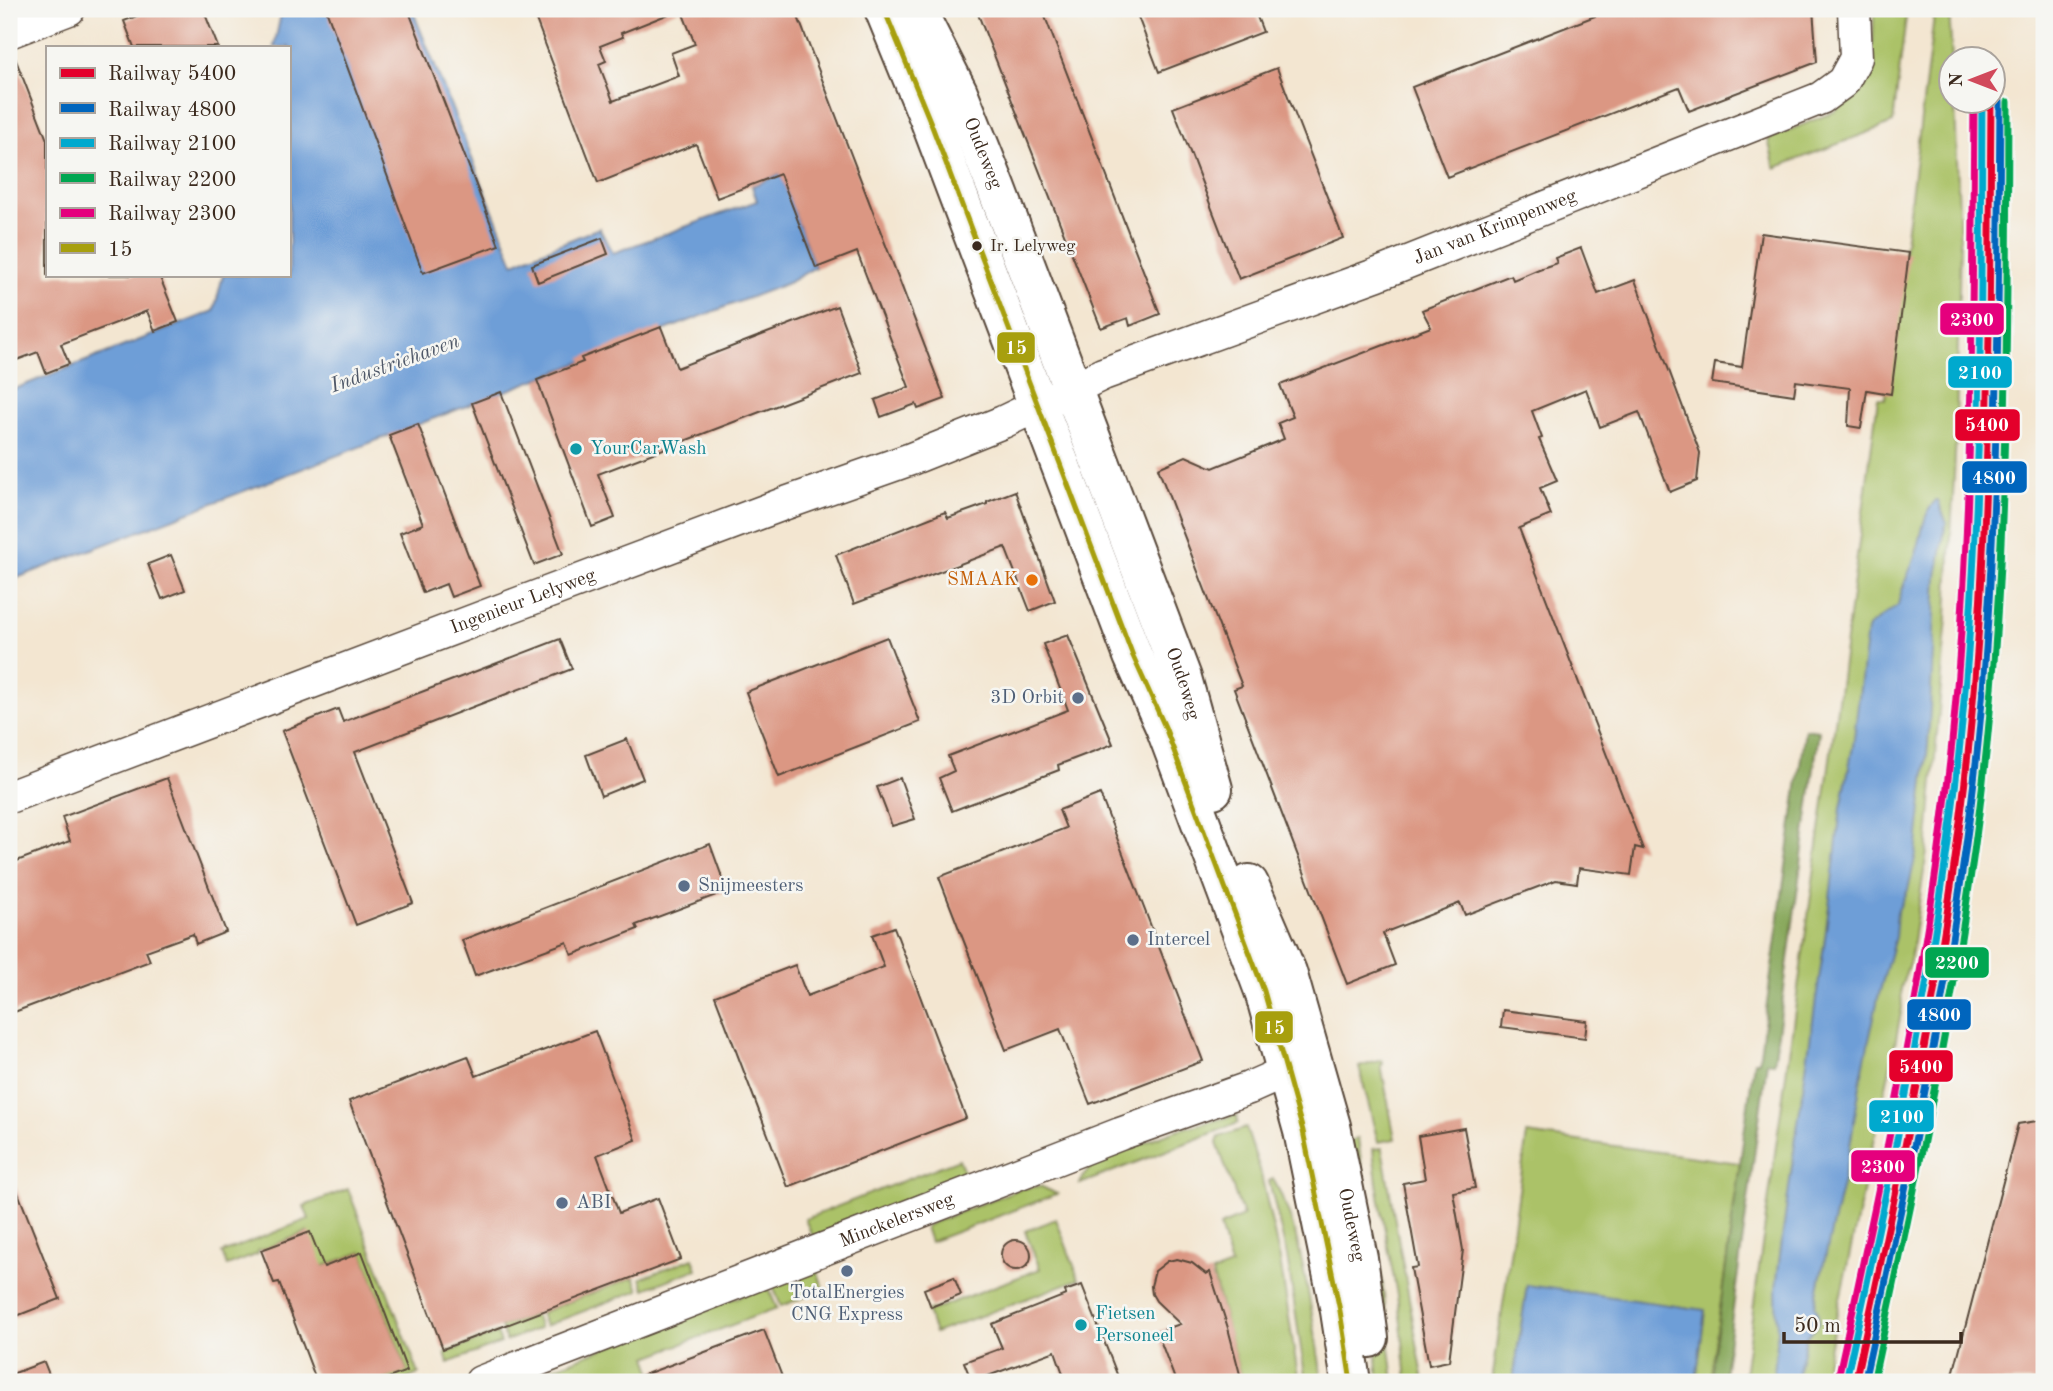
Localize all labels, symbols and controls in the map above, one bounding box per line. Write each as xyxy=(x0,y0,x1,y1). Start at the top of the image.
legend xyxy=(46,46,290,276)
north arrow xyxy=(1938,46,2008,116)
text: Railway 5400 xyxy=(108,64,236,85)
text: N xyxy=(1948,72,1967,87)
text: Railway 4800 xyxy=(108,100,236,121)
street label: Oudeweg xyxy=(960,115,1006,192)
text: Railway 2100 xyxy=(108,134,236,155)
text: Railway 2200 xyxy=(108,170,236,191)
street label: Jan van Krimpenweg xyxy=(1411,186,1580,268)
text: Railway 2300 xyxy=(108,204,236,225)
place label: Ir. Lelyweg xyxy=(990,238,1075,255)
marker: Ir. Lelyweg xyxy=(970,239,984,253)
text: 15 xyxy=(108,240,132,261)
line badge: 2300 xyxy=(1939,302,2005,336)
text: 2300 xyxy=(1950,312,1994,331)
water label: Industriehaven xyxy=(327,331,462,397)
line badge: 15 xyxy=(996,331,1036,364)
text: 15 xyxy=(1005,340,1027,359)
line badge: 2100 xyxy=(1947,355,2013,389)
text: 2100 xyxy=(1958,365,2002,384)
line badge: 5400 xyxy=(1954,408,2021,442)
text: 5400 xyxy=(1965,417,2009,436)
place label: YourCarWash xyxy=(590,440,706,459)
marker: YourCarWash xyxy=(568,441,584,457)
line badge: 4800 xyxy=(1961,460,2028,494)
text: 4800 xyxy=(1972,470,2016,489)
street label: Ingenieur Lelyweg xyxy=(448,566,599,638)
place label: SMAAK xyxy=(947,571,1018,590)
marker: SMAAK xyxy=(1024,572,1040,588)
street label: Oudeweg xyxy=(1162,645,1203,723)
place label: 3D Orbit xyxy=(990,689,1064,708)
marker: 3D Orbit xyxy=(1070,690,1086,706)
place label: Snijmeesters xyxy=(698,877,804,896)
marker: Snijmeesters xyxy=(676,878,692,894)
place label: Intercel xyxy=(1147,931,1210,950)
marker: Intercel xyxy=(1125,932,1141,948)
line badge: 2200 xyxy=(1924,946,1990,979)
text: 2200 xyxy=(1935,955,1979,974)
line badge: 4800 xyxy=(1906,998,1972,1031)
text: 4800 xyxy=(1917,1007,1961,1026)
line badge: 15 xyxy=(1254,1010,1294,1044)
text: 15 xyxy=(1263,1020,1285,1039)
line badge: 5400 xyxy=(1888,1049,1954,1083)
text: 5400 xyxy=(1899,1059,1943,1078)
line badge: 2100 xyxy=(1868,1099,1935,1133)
text: 2100 xyxy=(1880,1109,1924,1128)
line badge: 2300 xyxy=(1850,1149,1916,1183)
text: 2300 xyxy=(1861,1159,1905,1178)
street label: Oudeweg xyxy=(1334,1186,1368,1264)
street label: Minckelersweg xyxy=(837,1190,957,1251)
place label: ABI xyxy=(576,1194,611,1213)
marker: ABI xyxy=(554,1195,570,1211)
marker: TotalEnergies CNG Express xyxy=(839,1263,855,1279)
place label: TotalEnergies CNG Express xyxy=(789,1284,905,1325)
scale bar xyxy=(1784,1300,1960,1344)
place label: Fietsen Personeel xyxy=(1095,1305,1174,1346)
text: 50 m xyxy=(1794,1316,1841,1337)
marker: Fietsen Personeel xyxy=(1073,1317,1089,1333)

